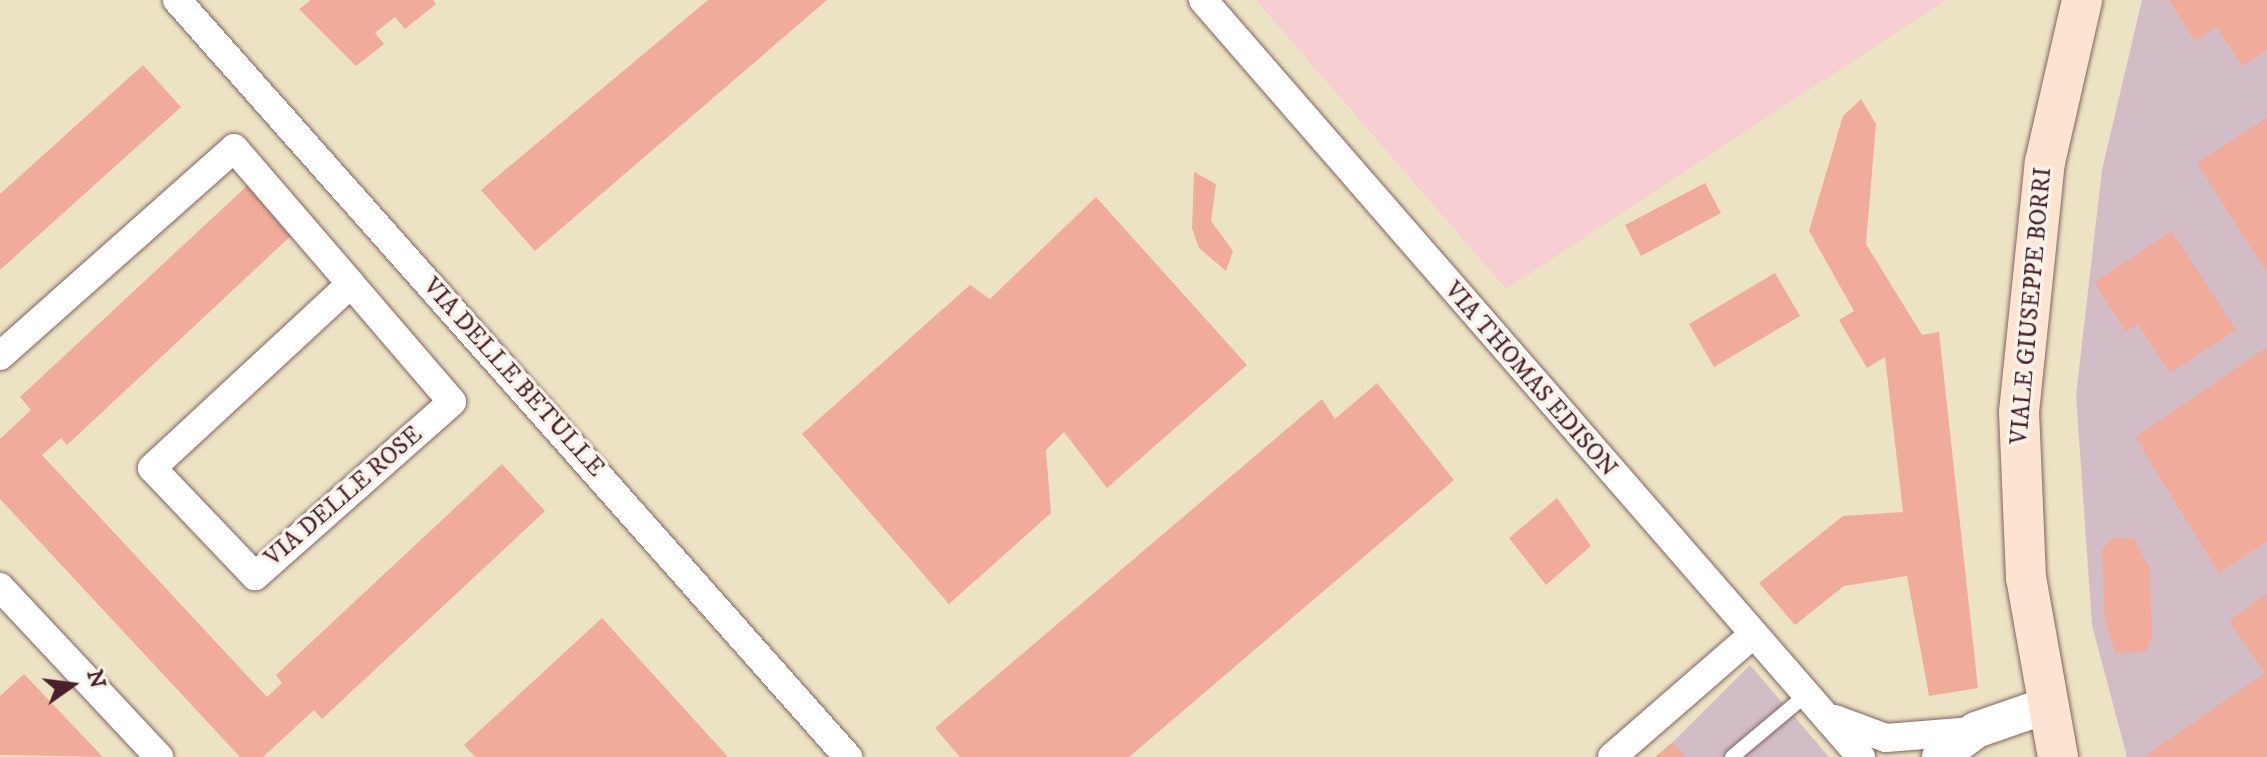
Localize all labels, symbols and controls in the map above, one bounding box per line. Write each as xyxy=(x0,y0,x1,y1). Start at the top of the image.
street label: VIALE GIUSEPPE BORRI xyxy=(2006,166,2058,446)
street label: VIA DELLE BETULLE xyxy=(416,273,610,483)
street label: VIA THOMAS EDISON xyxy=(1438,277,1622,483)
street label: VIA DELLE ROSE xyxy=(259,421,429,573)
north arrow xyxy=(32,645,112,725)
text: N xyxy=(80,667,111,691)

